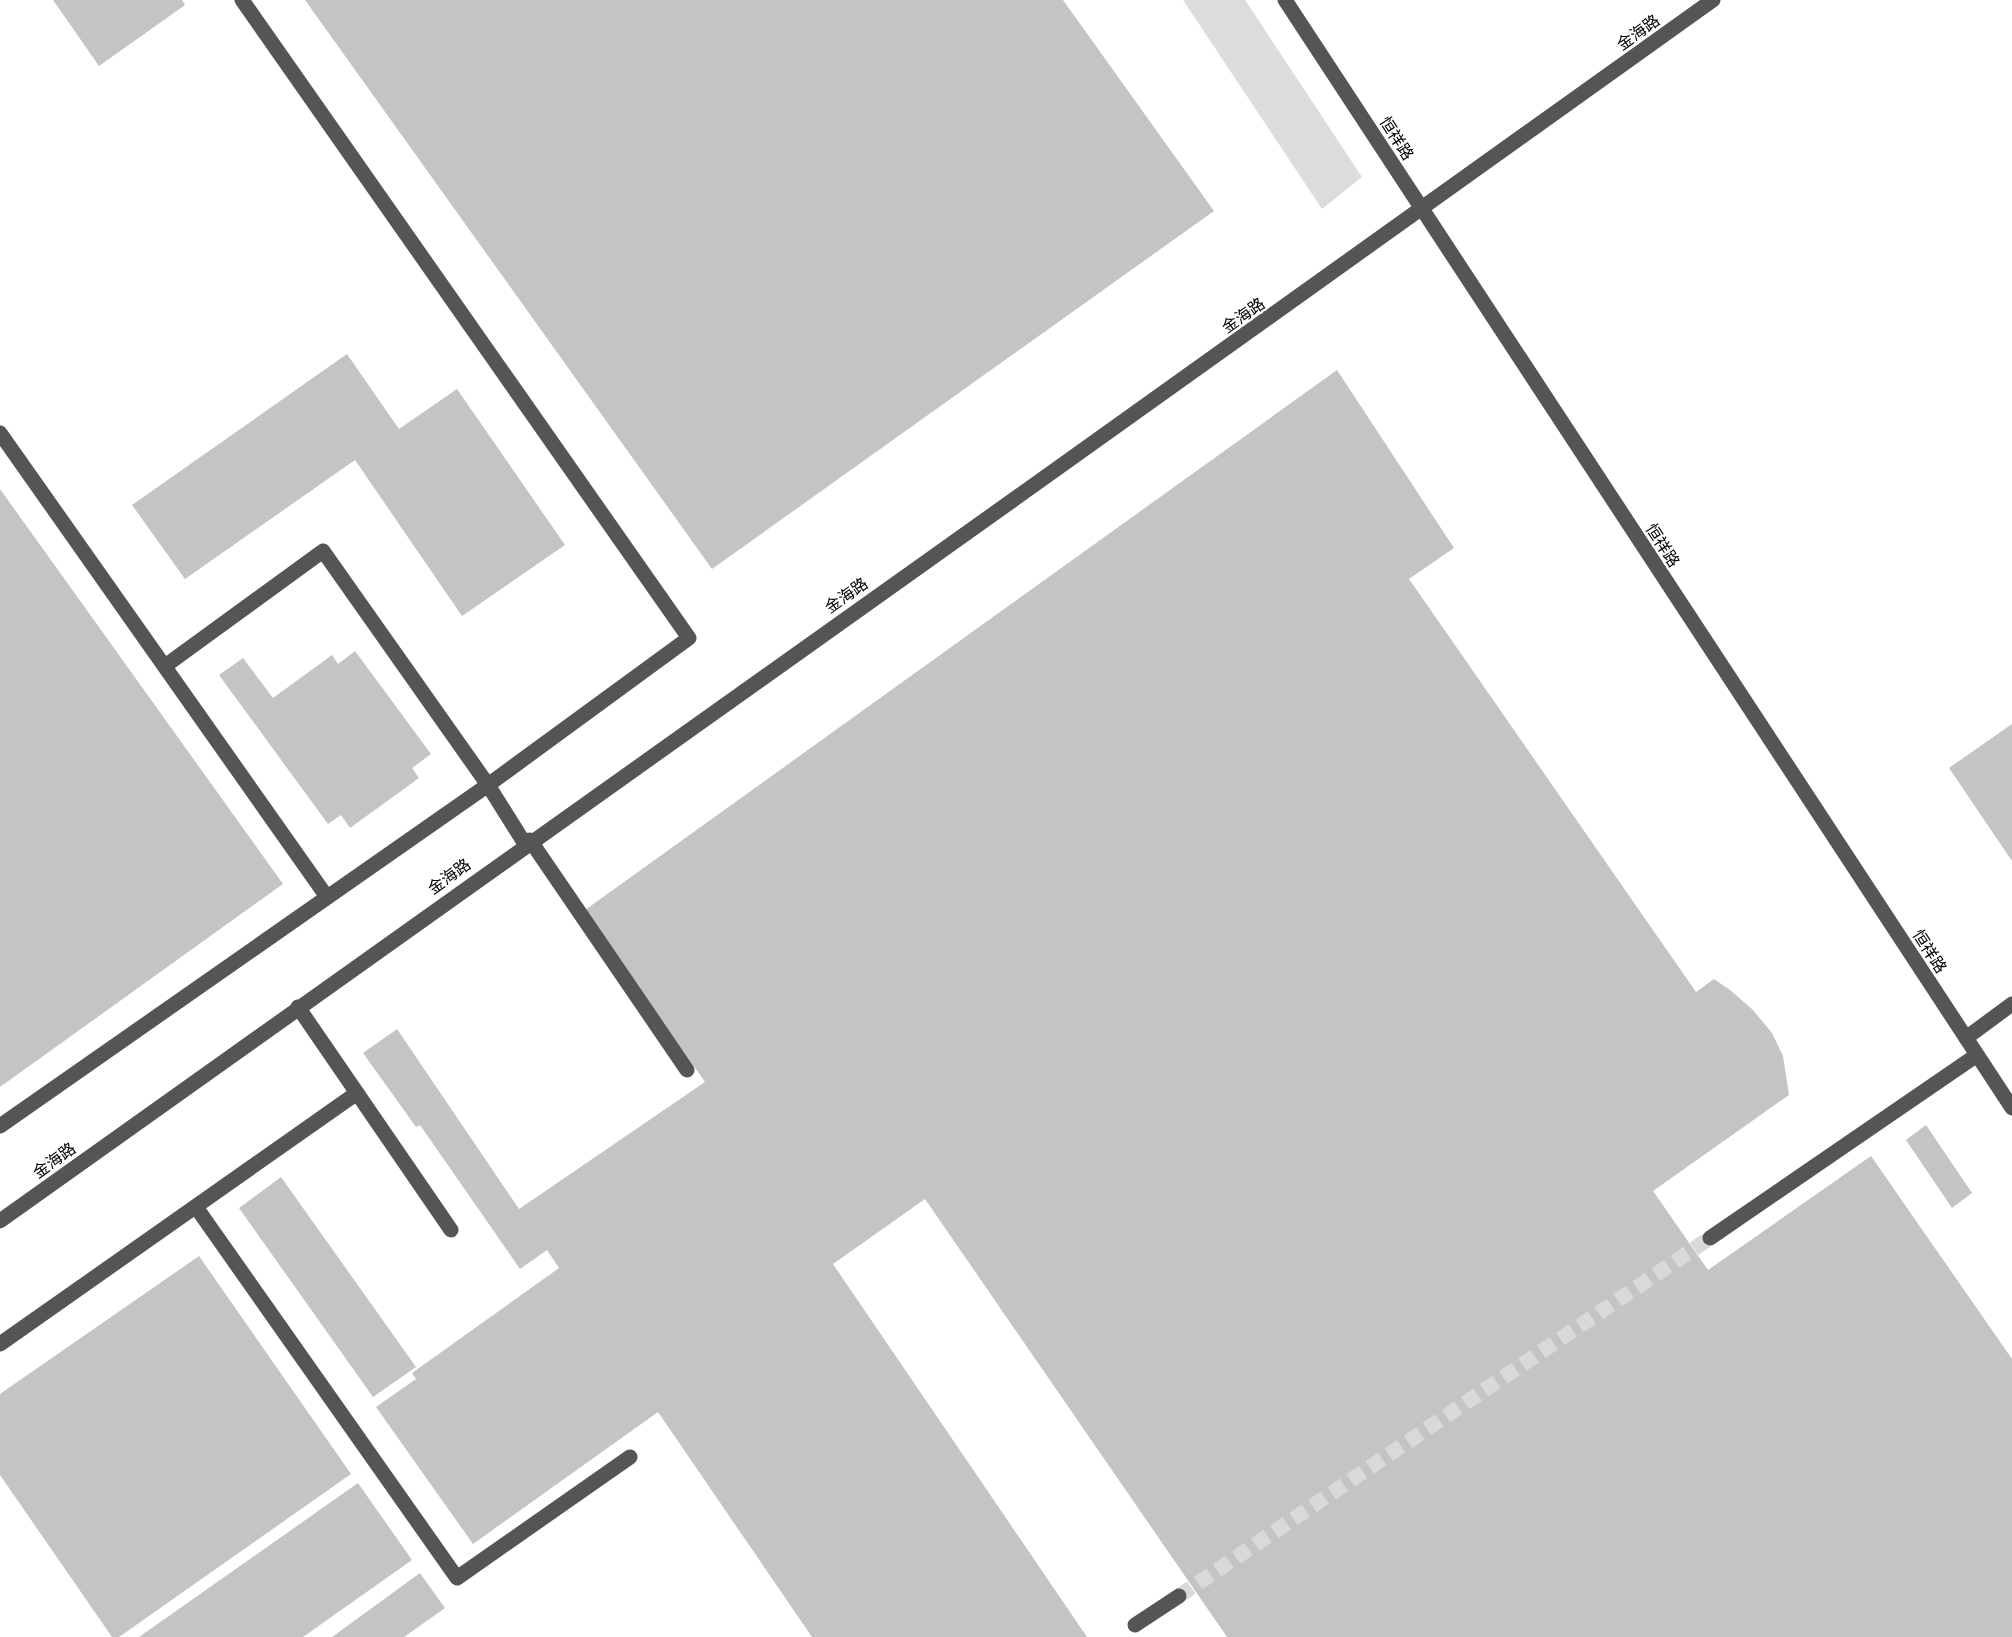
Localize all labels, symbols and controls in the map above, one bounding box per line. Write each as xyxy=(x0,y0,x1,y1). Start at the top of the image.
street label: 金海路 xyxy=(1613,10,1663,53)
street label: 恒祥路 xyxy=(1376,112,1418,163)
street label: 金海路 xyxy=(1218,293,1268,336)
street label: 恒祥路 xyxy=(1642,519,1684,570)
street label: 金海路 xyxy=(821,573,871,616)
street label: 金海路 xyxy=(424,854,474,897)
street label: 恒祥路 xyxy=(1909,925,1951,976)
street label: 金海路 xyxy=(29,1138,79,1181)

